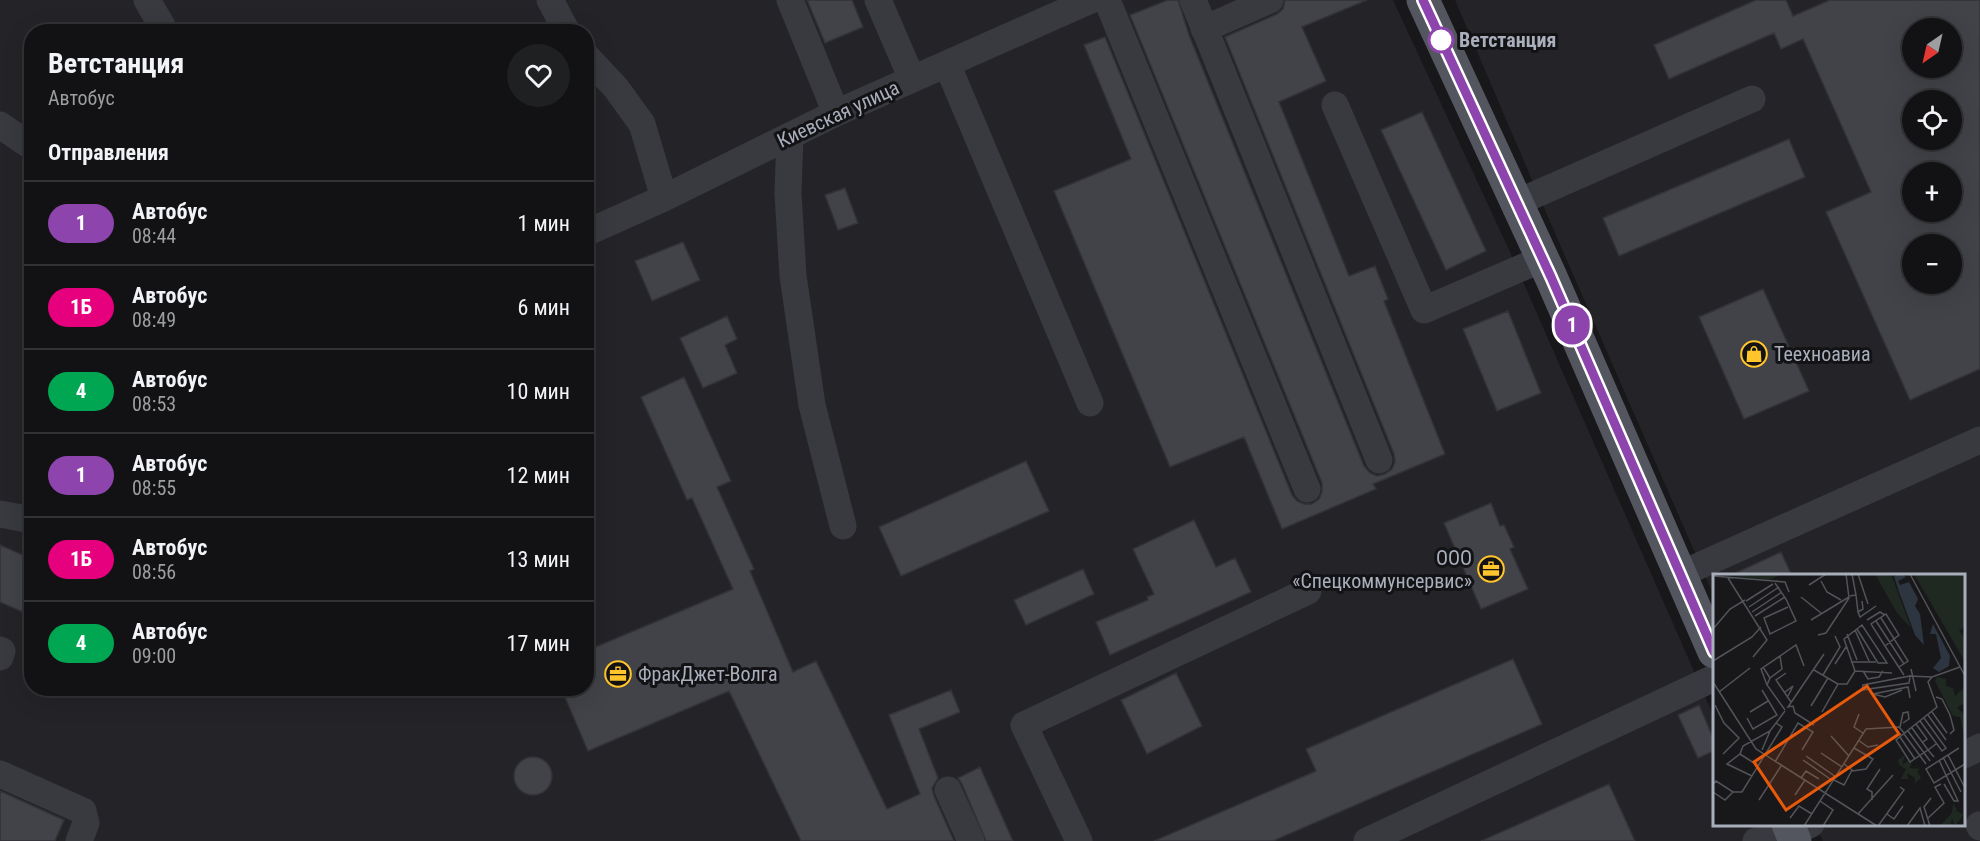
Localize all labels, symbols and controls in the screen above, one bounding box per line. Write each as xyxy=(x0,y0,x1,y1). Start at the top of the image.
north arrow xyxy=(1902,18,1962,78)
map controls xyxy=(1902,18,1962,294)
marker: Ветстанция xyxy=(1428,27,1454,53)
place label: Ветстанция xyxy=(1459,28,1556,52)
button: heart xyxy=(507,44,570,107)
text: Ветстанция xyxy=(48,47,184,80)
street label: Киевская улица xyxy=(773,75,903,153)
text: Автобус xyxy=(48,86,115,110)
button: locate xyxy=(1902,90,1962,150)
text: Отправления xyxy=(48,140,169,165)
button: + xyxy=(1902,162,1962,222)
text: Автобус xyxy=(132,199,207,224)
text: 1 xyxy=(76,211,86,235)
text: 1 мин xyxy=(517,211,570,236)
text: 08:44 xyxy=(132,224,176,248)
button: − xyxy=(1902,234,1962,294)
text: Автобус xyxy=(132,283,207,308)
text: 1Б xyxy=(70,295,92,319)
text: 6 мин xyxy=(517,295,570,320)
line badge: 1 xyxy=(1552,306,1592,344)
text: 08:49 xyxy=(132,308,176,332)
text: 1 xyxy=(1567,313,1577,337)
shop icon: Теехноавиа xyxy=(1739,339,1769,369)
place label: Теехноавиа xyxy=(1774,342,1871,366)
text: Автобус xyxy=(132,367,207,392)
text: 4 xyxy=(76,379,86,403)
text: 10 мин xyxy=(507,379,570,404)
text: 08:53 xyxy=(132,392,176,416)
text: Автобус xyxy=(132,451,207,476)
text: 1 xyxy=(76,463,86,487)
text: 12 мин xyxy=(507,463,570,488)
text: 08:55 xyxy=(132,476,176,500)
text: Автобус xyxy=(132,535,207,560)
place label: ООО «Спецкоммунсервис» xyxy=(1292,546,1472,593)
text: 1Б xyxy=(70,547,92,571)
text: 13 мин xyxy=(507,547,570,572)
office icon: ООО «Спецкоммунсервис» xyxy=(1476,554,1506,584)
text: 08:56 xyxy=(132,560,176,584)
inset map xyxy=(1713,574,1965,826)
text: Автобус xyxy=(132,619,207,644)
text: 4 xyxy=(76,631,86,655)
text: 17 мин xyxy=(507,631,570,656)
text: 09:00 xyxy=(132,644,176,668)
office icon: ФракДжет-Волга xyxy=(603,659,633,689)
place label: ФракДжет-Волга xyxy=(638,662,778,686)

